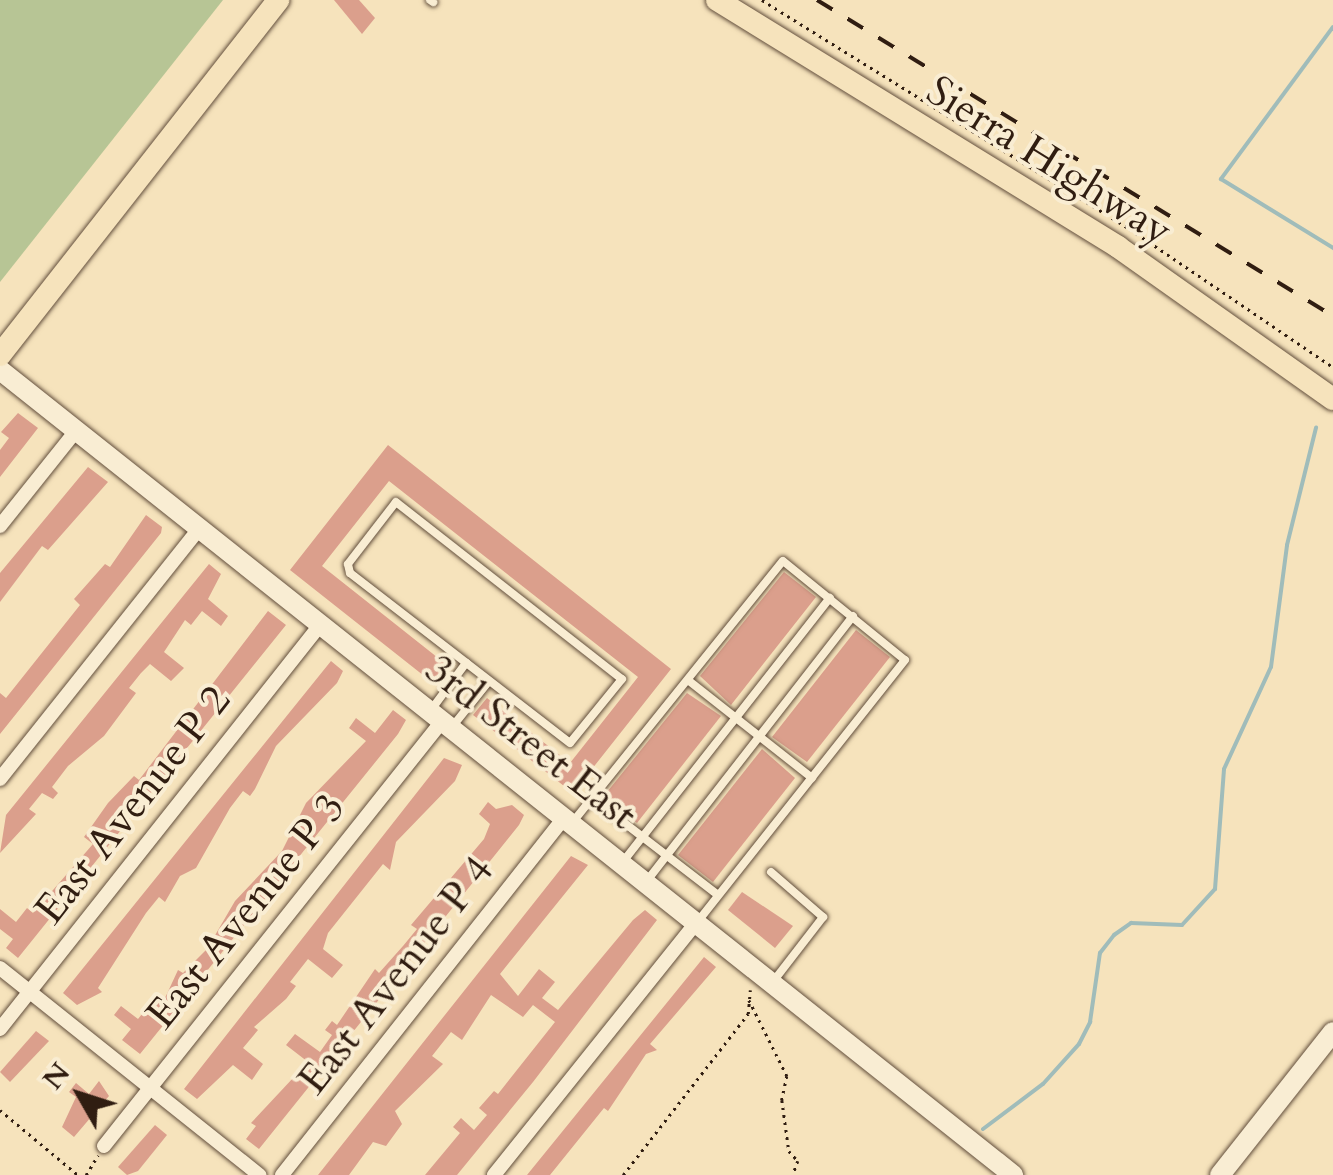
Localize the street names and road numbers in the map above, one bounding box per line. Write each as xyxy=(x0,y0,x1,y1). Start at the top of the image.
street label: Sierra Highway xyxy=(917,66,1181,256)
street label: 3rd Street East xyxy=(415,644,647,840)
street label: East Avenue P 2 xyxy=(25,676,241,934)
street label: East Avenue P 3 xyxy=(136,783,356,1039)
street label: East Avenue P 4 xyxy=(288,846,504,1104)

